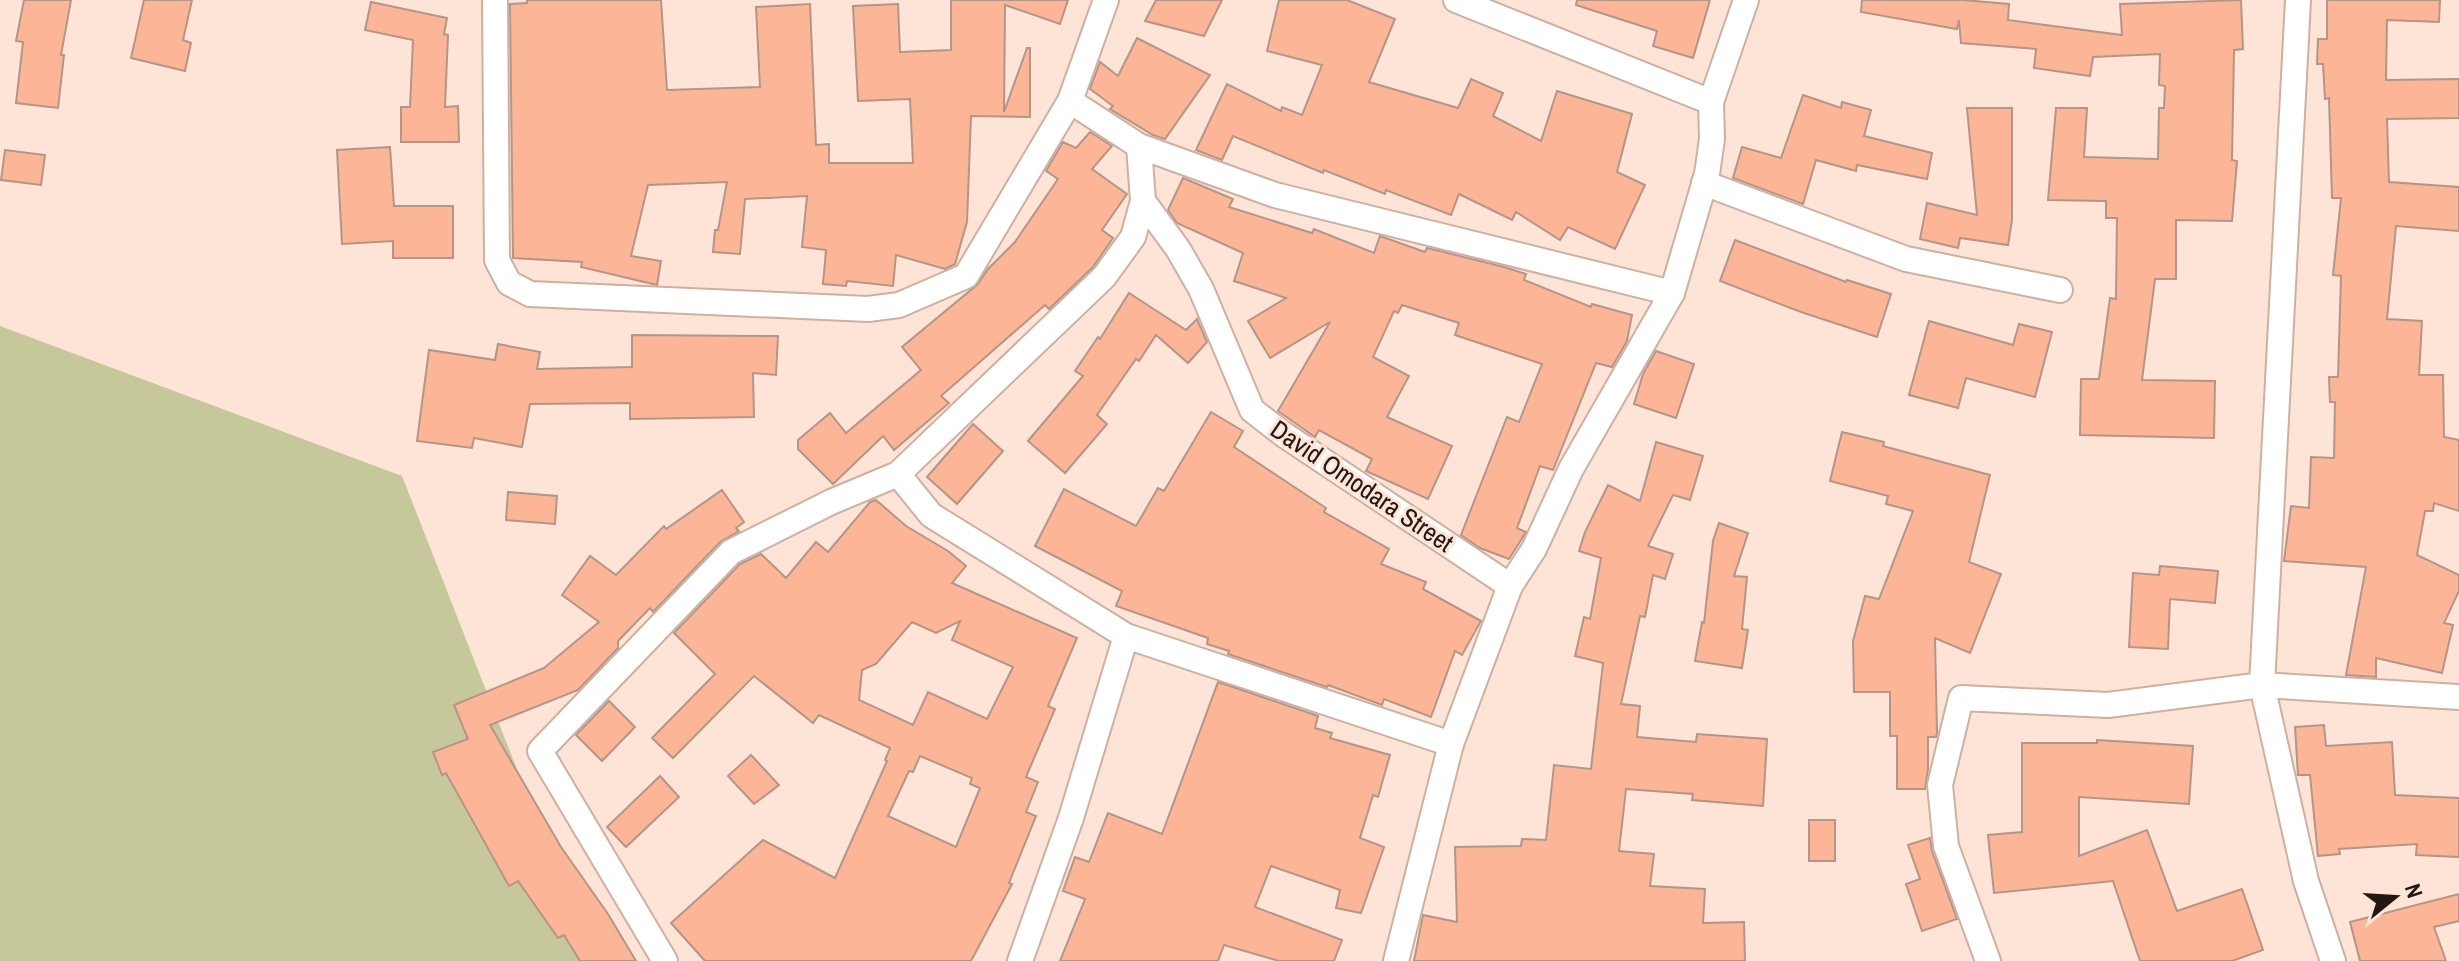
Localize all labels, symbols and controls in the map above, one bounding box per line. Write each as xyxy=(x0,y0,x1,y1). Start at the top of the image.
street label: David Omodara Street xyxy=(1264,411,1461,560)
north arrow xyxy=(2355,857,2435,937)
text: N xyxy=(2398,880,2430,902)

